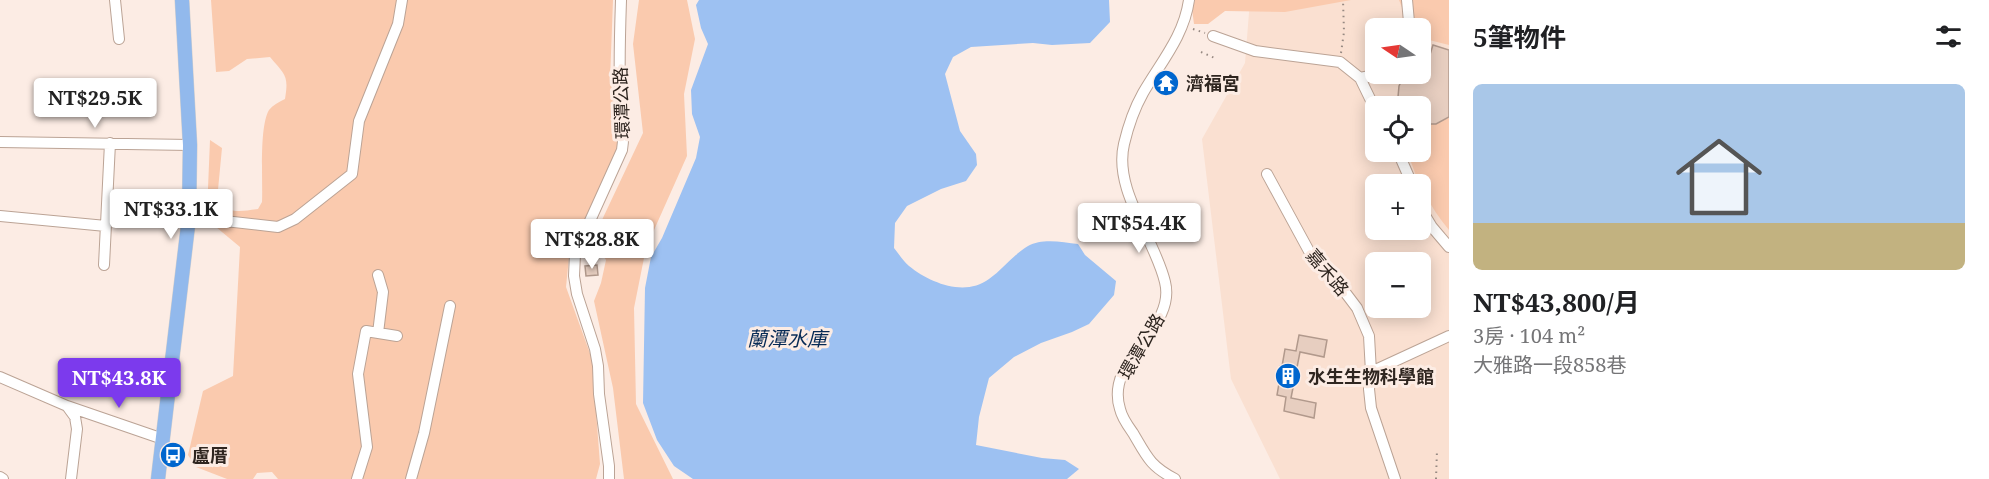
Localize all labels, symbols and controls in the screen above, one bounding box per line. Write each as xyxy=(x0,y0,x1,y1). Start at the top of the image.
north arrow xyxy=(1365,18,1431,84)
map controls xyxy=(1365,18,1431,318)
text: 5筆物件 xyxy=(1473,19,1566,55)
icon: filters xyxy=(1932,20,1965,53)
street label: 環潭公路 xyxy=(608,67,634,139)
temple icon: 濟福宮 xyxy=(1151,68,1181,98)
place label: 濟福宮 xyxy=(1186,71,1240,95)
pin: NT$29.5K xyxy=(33,78,157,129)
text: NT$29.5K xyxy=(48,84,142,111)
button: locate xyxy=(1365,96,1431,162)
icon: home xyxy=(1665,123,1773,231)
button: + xyxy=(1365,174,1431,240)
pin: NT$33.1K xyxy=(109,189,233,240)
text: NT$33.1K xyxy=(124,195,218,222)
pin: NT$54.4K xyxy=(1077,203,1201,254)
text: NT$54.4K xyxy=(1092,209,1186,236)
pin: NT$28.8K xyxy=(530,219,654,270)
text: NT$28.8K xyxy=(545,225,639,252)
street label: 嘉禾路 xyxy=(1301,244,1355,300)
button: − xyxy=(1365,252,1431,318)
text: NT$43,800/月 xyxy=(1473,284,1640,320)
street label: 環潭公路 xyxy=(1113,309,1169,383)
text: 3房 · 104 m² xyxy=(1473,322,1585,349)
water label: 蘭潭水庫 xyxy=(747,325,830,352)
text: 大雅路一段858巷 xyxy=(1473,351,1627,378)
pin: NT$43.8K xyxy=(57,358,181,409)
building icon: 水生生物科學館 xyxy=(1273,361,1303,391)
text: NT$43.8K xyxy=(72,364,166,391)
place label: 水生生物科學館 xyxy=(1308,364,1434,388)
bus stop icon: 盧厝 xyxy=(158,440,188,470)
place label: 盧厝 xyxy=(192,443,228,467)

